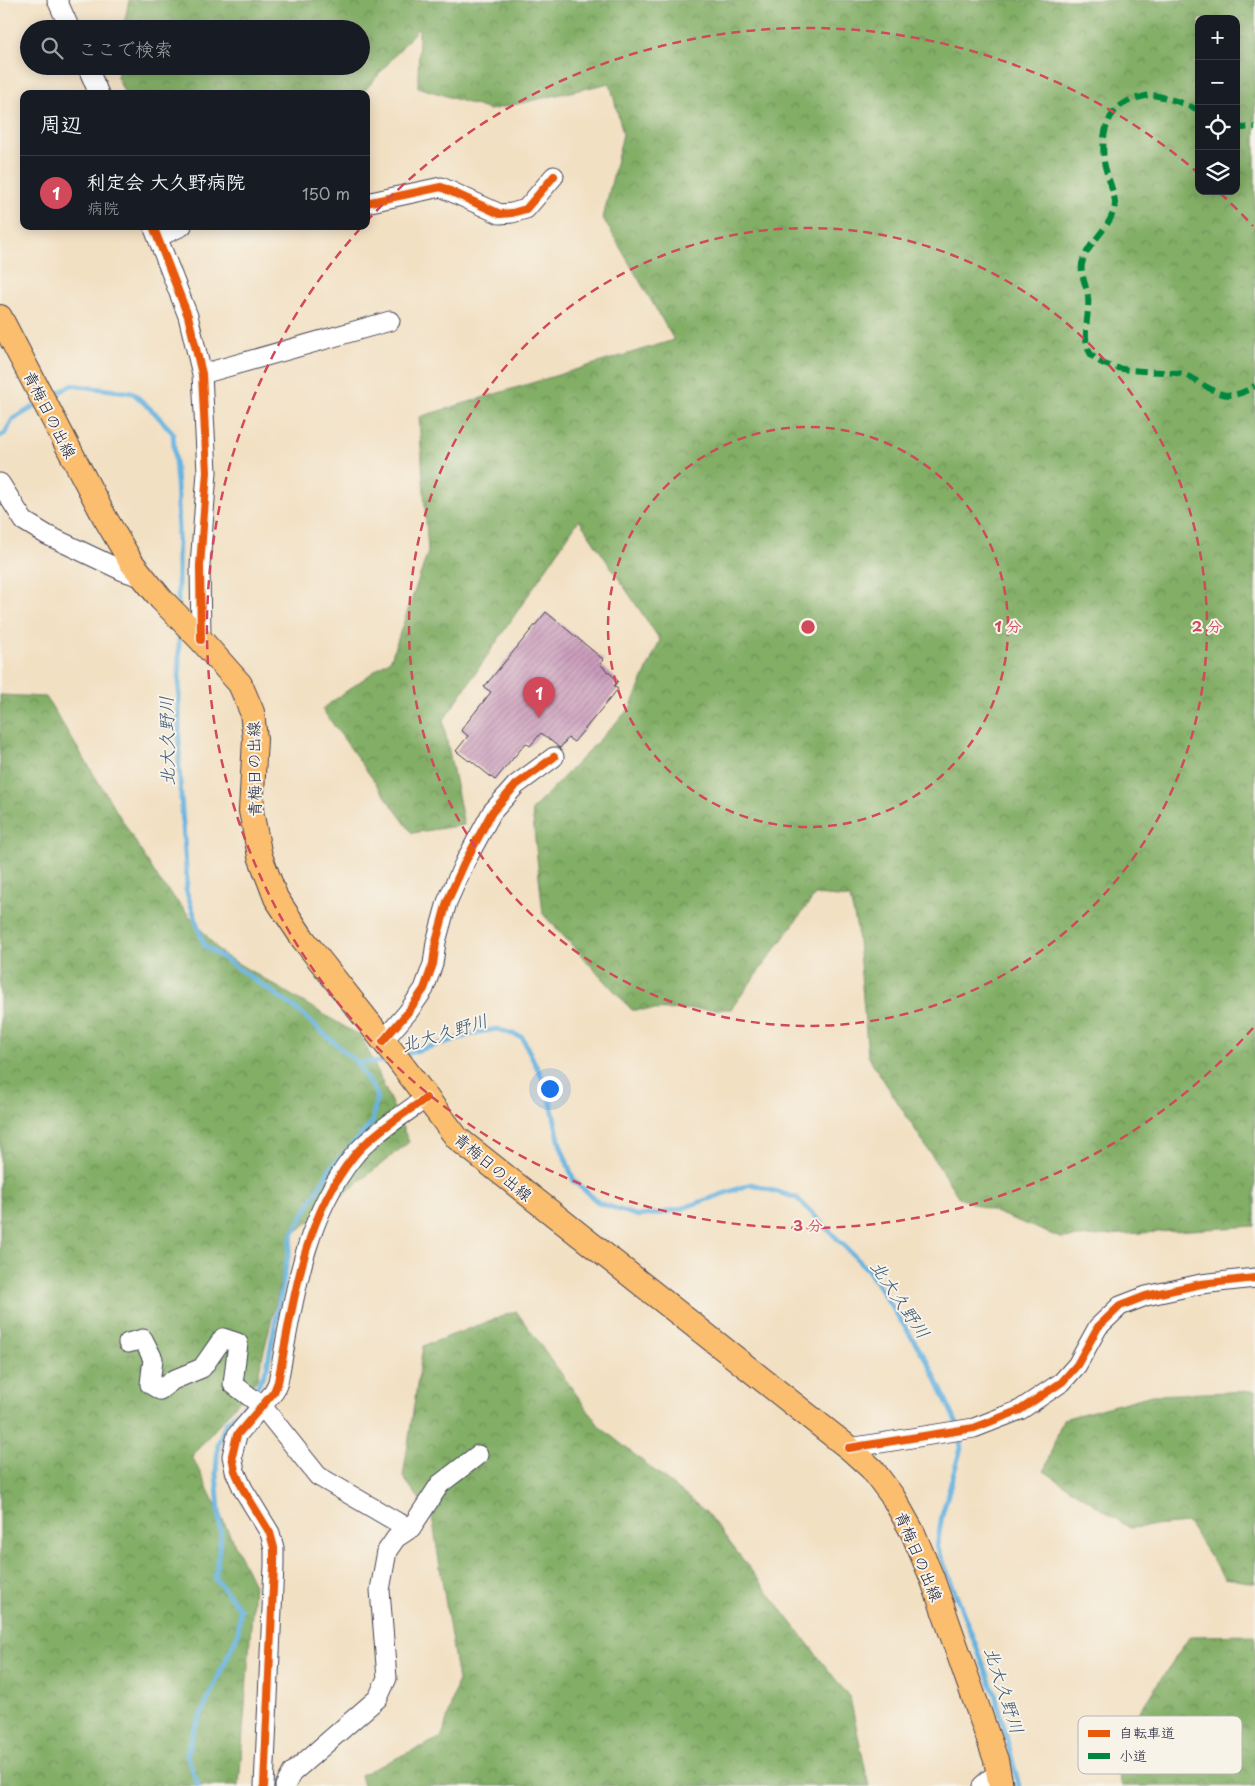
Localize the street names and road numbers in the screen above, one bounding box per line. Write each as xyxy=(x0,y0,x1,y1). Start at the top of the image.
street label: 青梅日の出線 xyxy=(19,366,83,462)
street label: 青梅日の出線 xyxy=(240,721,266,817)
street label: 青梅日の出線 xyxy=(450,1126,538,1206)
street label: 青梅日の出線 xyxy=(890,1507,950,1605)

